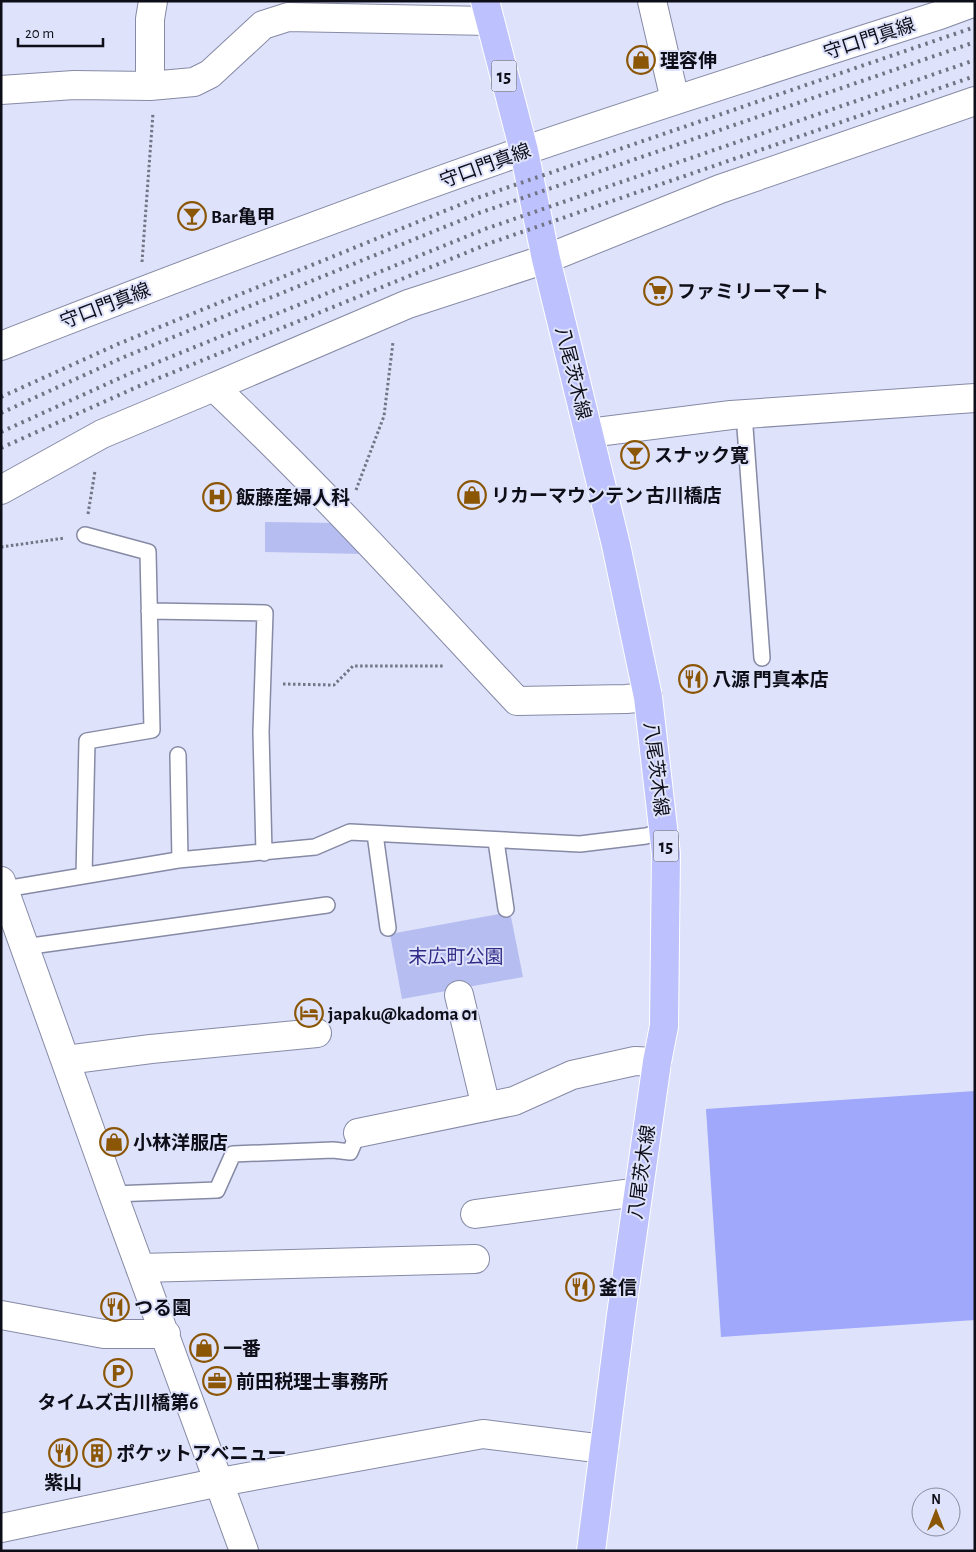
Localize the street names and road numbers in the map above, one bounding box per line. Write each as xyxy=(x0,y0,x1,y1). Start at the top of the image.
street label: 守口門真線 xyxy=(821,14,918,63)
road number: 15 xyxy=(492,60,516,92)
street label: 守口門真線 xyxy=(437,139,533,192)
street label: 守口門真線 xyxy=(57,279,153,332)
street label: 八尾茨木線 xyxy=(552,325,594,422)
street label: 八尾茨木線 xyxy=(640,721,672,817)
road number: 15 xyxy=(654,830,678,861)
street label: 八尾茨木線 xyxy=(625,1124,659,1221)

